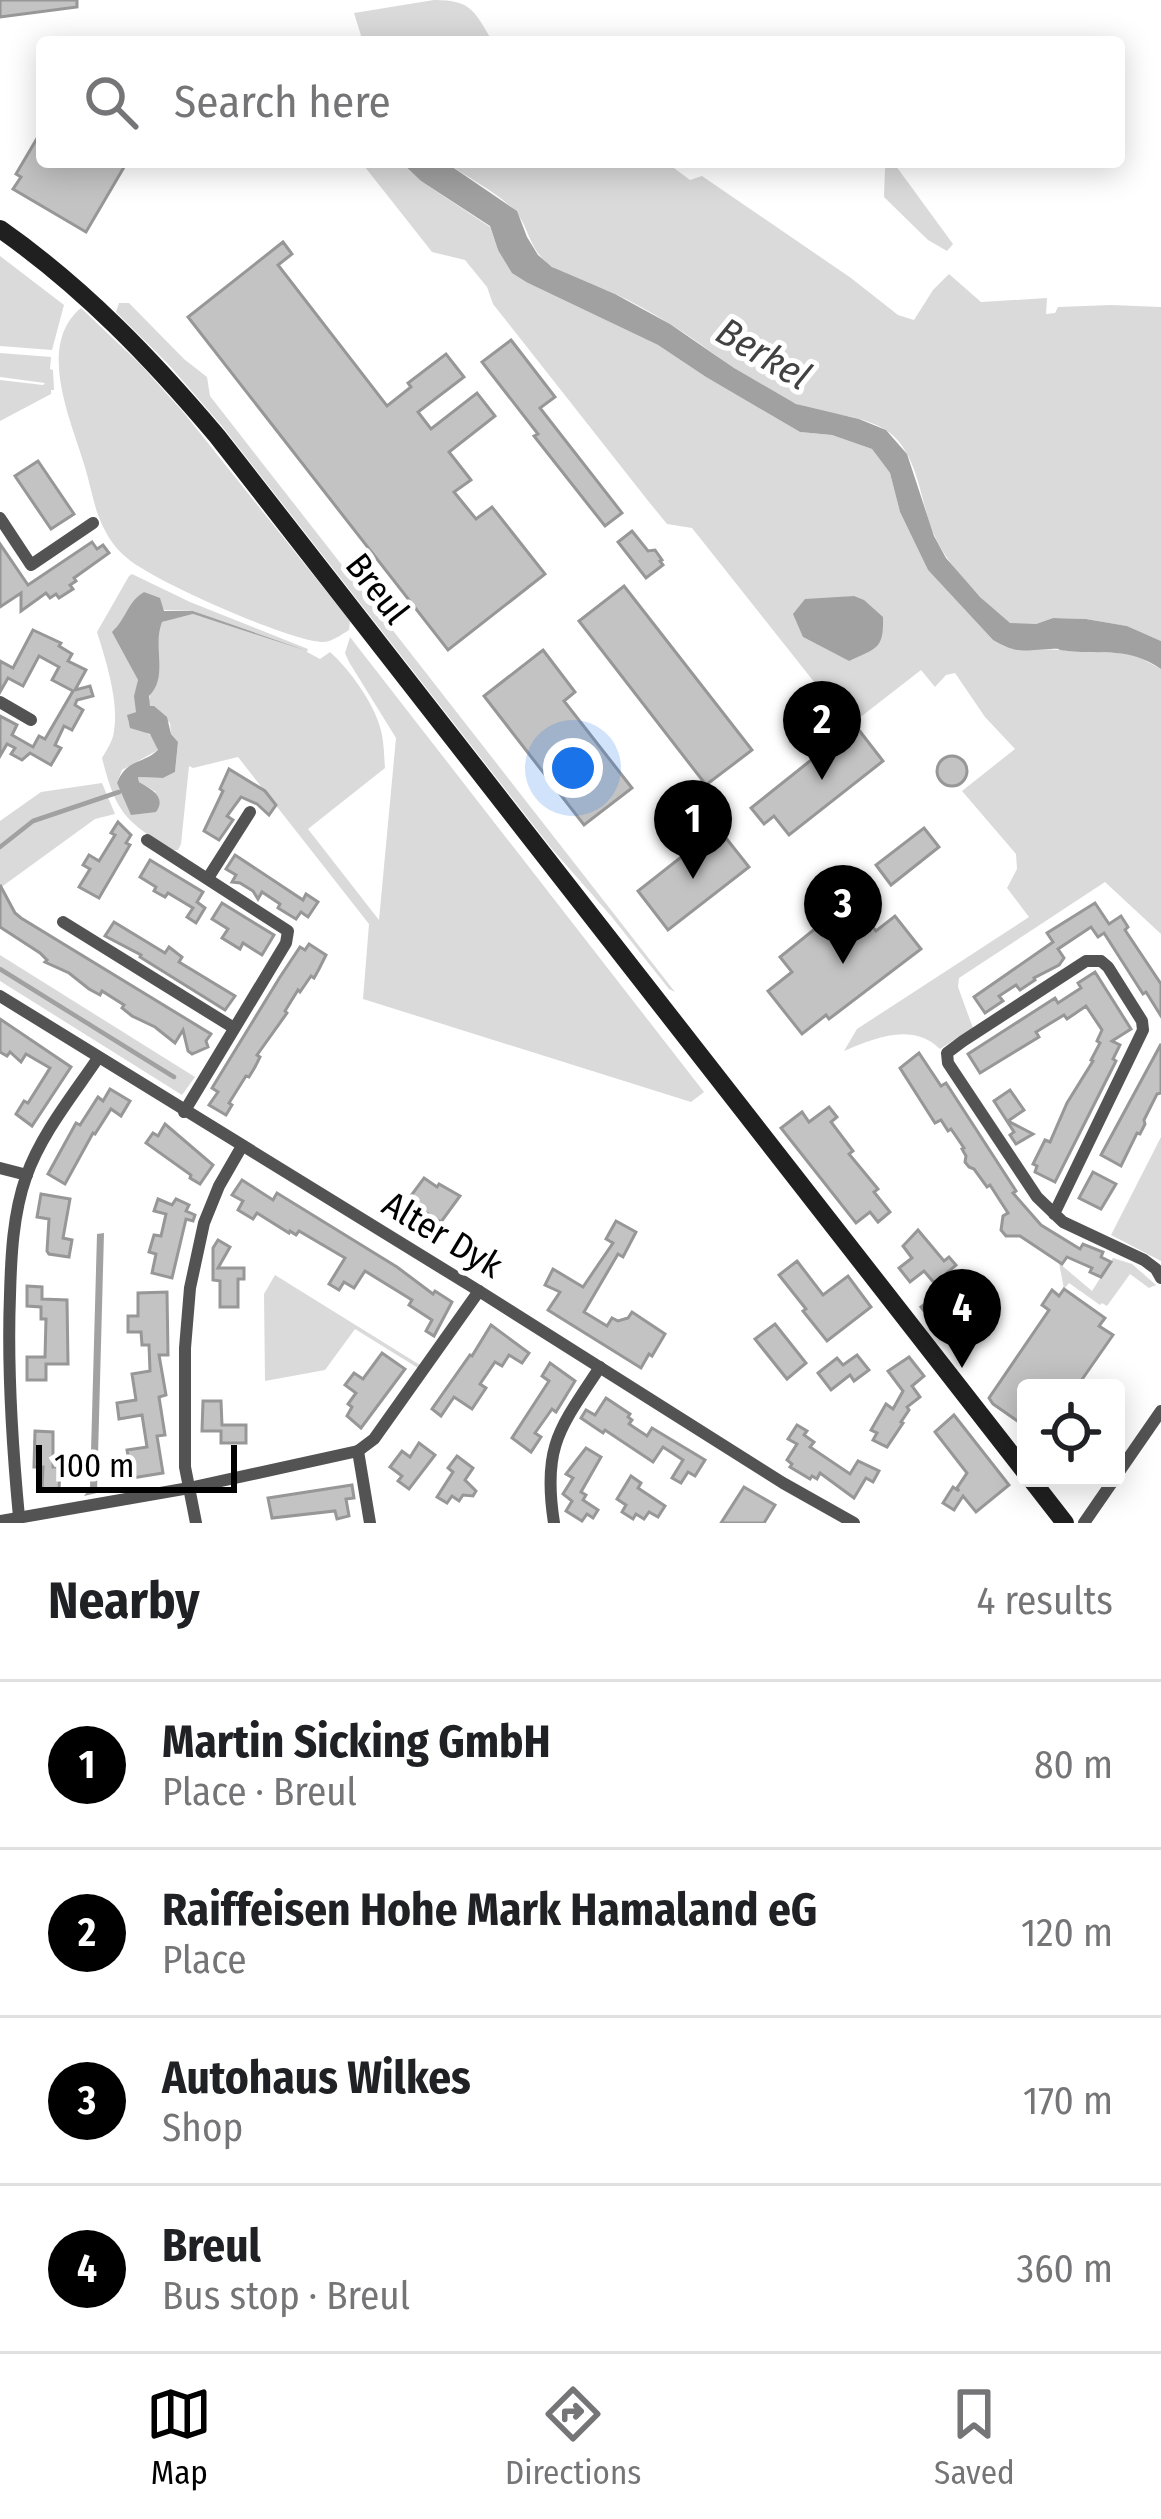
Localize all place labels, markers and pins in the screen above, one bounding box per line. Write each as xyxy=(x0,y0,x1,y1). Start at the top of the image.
pin: 2 xyxy=(783,681,861,780)
pin: 1 xyxy=(654,780,732,879)
pin: 3 xyxy=(804,865,882,964)
pin: 4 xyxy=(923,1269,1001,1368)

